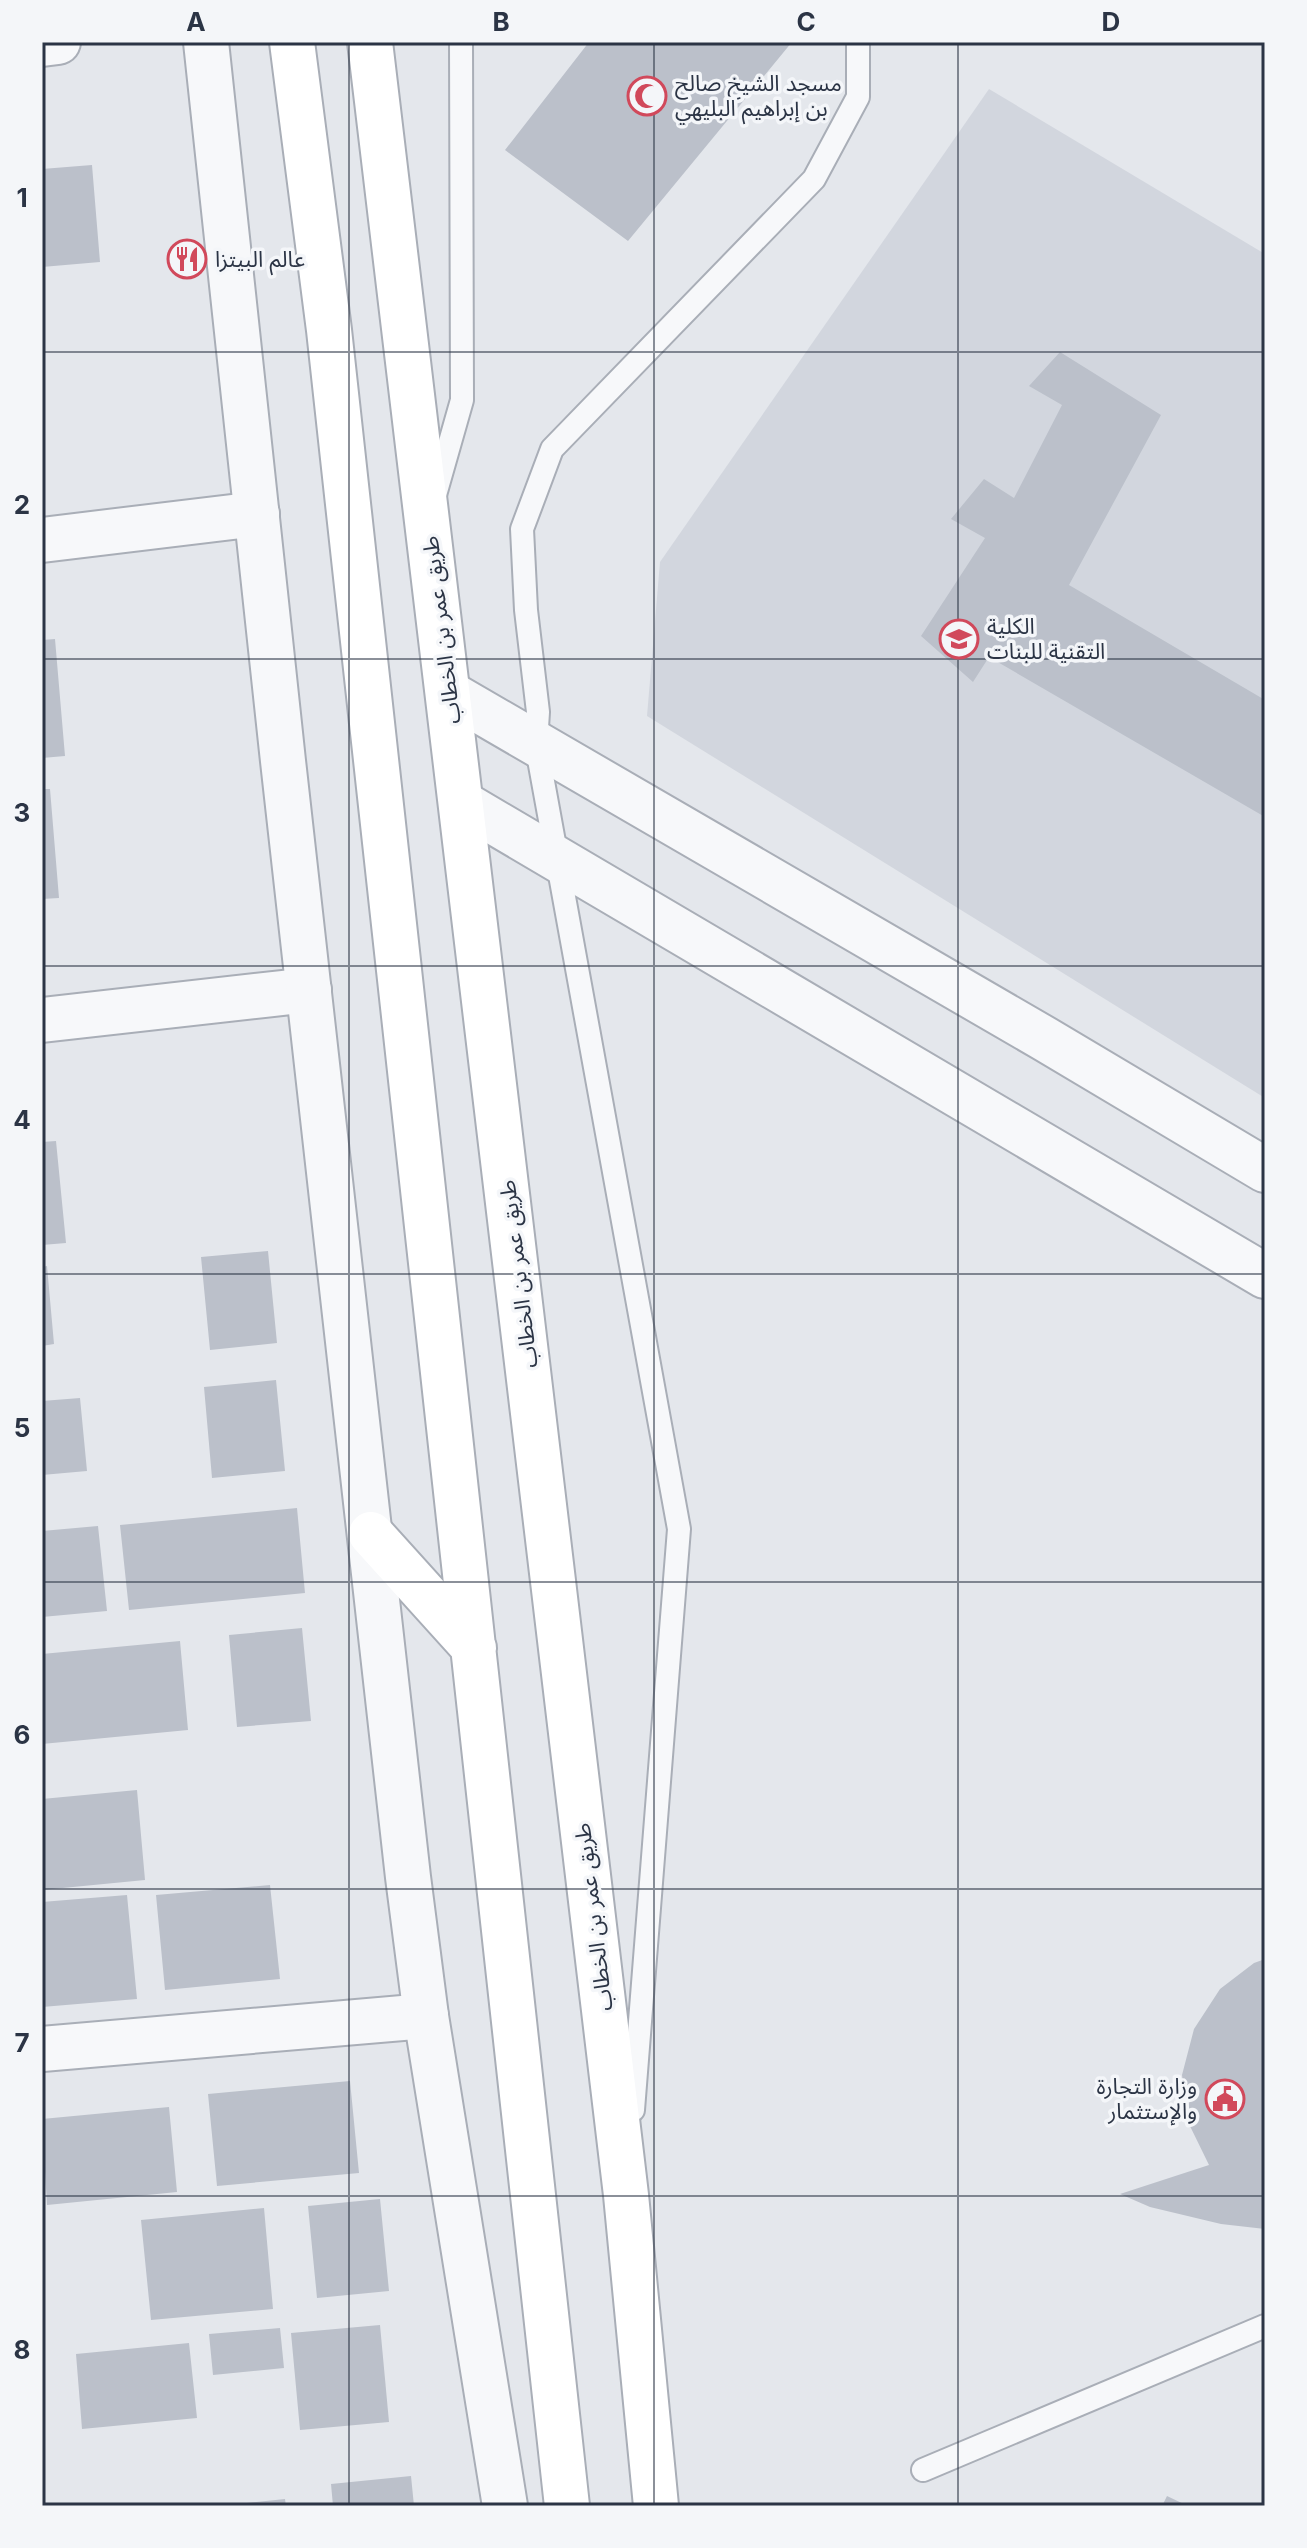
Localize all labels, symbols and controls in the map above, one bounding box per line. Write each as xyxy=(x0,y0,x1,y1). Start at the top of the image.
text: A xyxy=(186,6,206,37)
text: B xyxy=(492,6,510,37)
text: C xyxy=(796,6,816,37)
text: D xyxy=(1102,6,1120,37)
place label: مسجد الشيخ صالح بن إبراهيم البليهي xyxy=(675,70,842,125)
mosque icon: مسجد الشيخ صالح بن إبراهيم البليهي xyxy=(626,75,668,117)
text: 1 xyxy=(16,182,28,213)
restaurant icon: عالم البيتزا xyxy=(166,238,208,280)
place label: عالم البيتزا xyxy=(215,246,305,276)
text: 2 xyxy=(14,489,30,520)
street label: طريق عمر بن الخطاب xyxy=(417,534,466,725)
place label: الكلية التقنية للبنات xyxy=(987,613,1105,664)
school or university icon: الكلية التقنية للبنات xyxy=(938,618,980,660)
text: 3 xyxy=(14,797,30,828)
text: 4 xyxy=(13,1104,31,1135)
street label: طريق عمر بن الخطاب xyxy=(494,1178,543,1369)
text: 5 xyxy=(14,1412,30,1443)
text: 6 xyxy=(14,1719,30,1750)
street label: طريق عمر بن الخطاب xyxy=(569,1821,618,2012)
text: 7 xyxy=(14,2027,30,2058)
place label: وزارة التجارة والإستثمار xyxy=(1096,2073,1197,2126)
public building icon: وزارة التجارة والإستثمار xyxy=(1204,2078,1246,2120)
text: 8 xyxy=(14,2334,30,2365)

